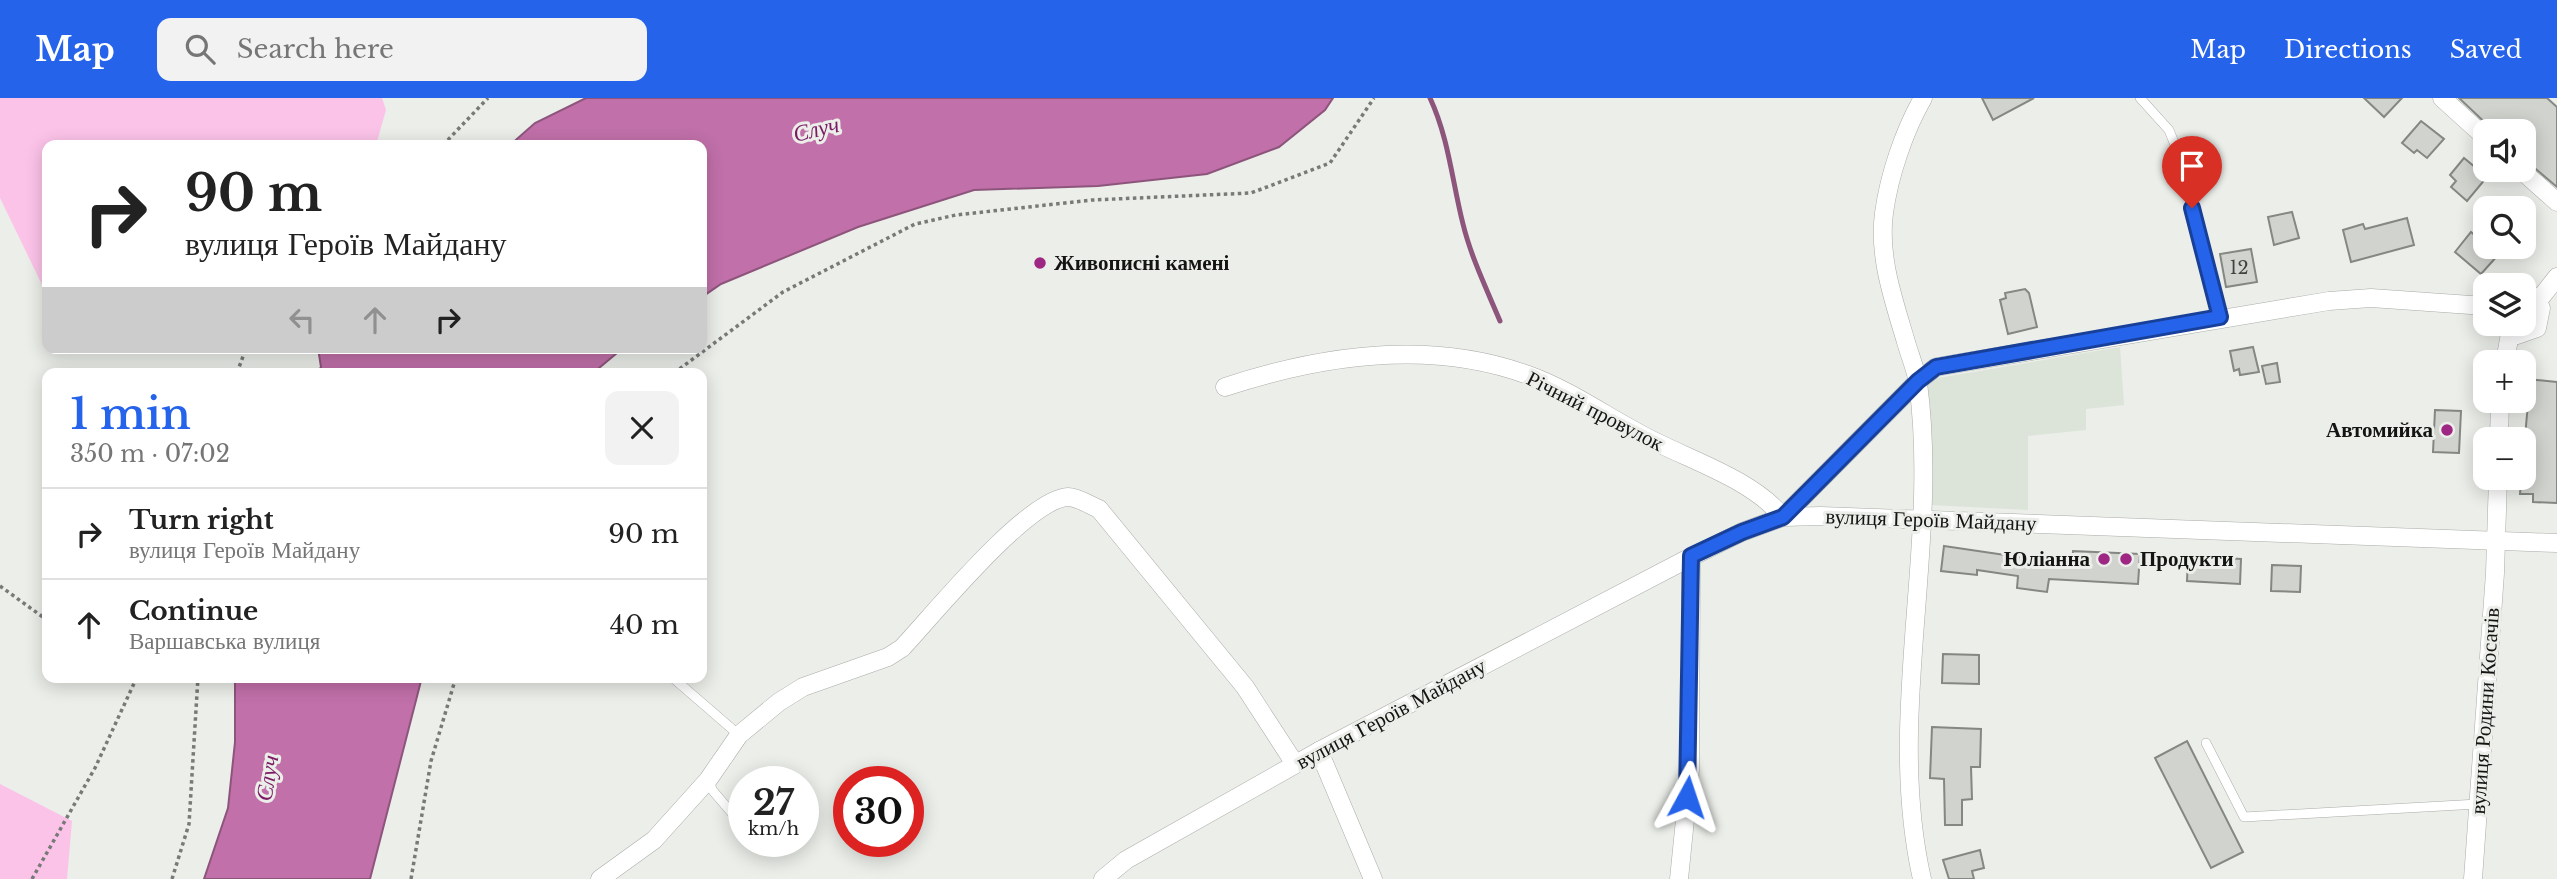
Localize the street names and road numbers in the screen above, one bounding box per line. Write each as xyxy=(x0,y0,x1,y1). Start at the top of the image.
street label: Річний провулок xyxy=(1522,365,1668,457)
street label: вулиця Героїв Майдану xyxy=(1825,503,2037,537)
street label: вулиця Родини Косачів xyxy=(2465,607,2505,815)
street label: вулиця Героїв Майдану xyxy=(1292,653,1491,775)

